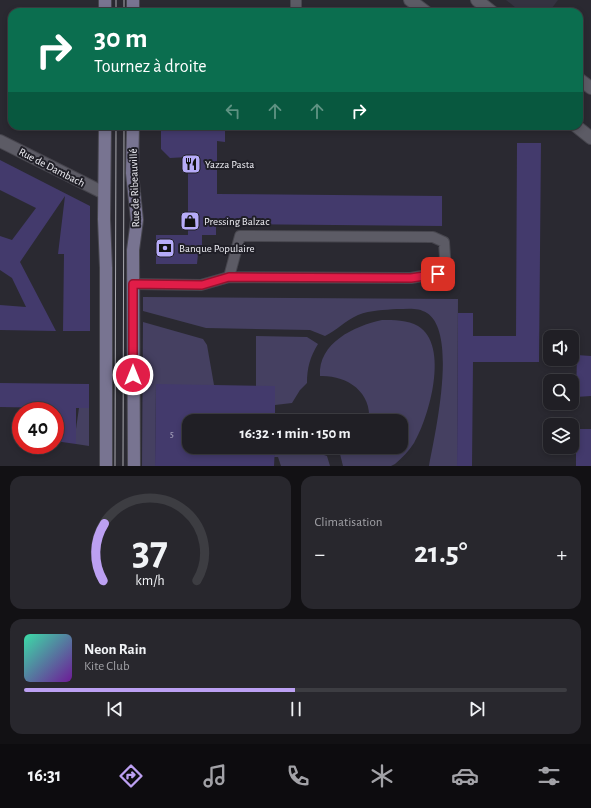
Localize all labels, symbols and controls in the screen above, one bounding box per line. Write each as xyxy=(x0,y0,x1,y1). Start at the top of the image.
icon: right xyxy=(28,24,80,76)
text: 30 m xyxy=(94,25,147,53)
text: Tournez à droite xyxy=(94,58,207,76)
icon: left xyxy=(222,100,244,122)
icon: ahead xyxy=(264,100,286,122)
icon: ahead xyxy=(306,100,328,122)
icon: right xyxy=(348,100,370,122)
street label: Rue de Dambach xyxy=(17,146,87,189)
street label: Rue de Ribeauvillé xyxy=(128,148,141,228)
restaurant icon: Yazza Pasta xyxy=(180,153,202,175)
place label: Yazza Pasta xyxy=(205,159,254,170)
shop icon: Pressing Balzac xyxy=(179,210,201,232)
place label: Pressing Balzac xyxy=(204,216,270,227)
bank icon: Banque Populaire xyxy=(154,237,176,259)
place label: Banque Populaire xyxy=(179,243,255,254)
pin xyxy=(421,257,455,291)
icon: arrive xyxy=(427,263,449,285)
map controls xyxy=(543,330,579,454)
button: sound xyxy=(543,330,579,366)
position arrow xyxy=(112,354,154,396)
button: search xyxy=(543,374,579,410)
speed limit sign: 40 xyxy=(12,402,64,454)
button: layers xyxy=(543,418,579,454)
text: 16:32 · 1 min · 150 m xyxy=(239,426,351,441)
house number: 5 xyxy=(170,430,174,439)
text: Climatisation xyxy=(315,516,382,529)
text: 37 xyxy=(132,530,168,571)
text: 21.5° xyxy=(414,538,468,568)
text: − xyxy=(315,543,325,565)
text: + xyxy=(556,543,567,565)
text: km/h xyxy=(136,573,165,587)
text: Neon Rain xyxy=(84,642,146,657)
text: Kite Club xyxy=(84,660,130,673)
icon: previous xyxy=(104,698,126,720)
icon: pause xyxy=(285,698,307,720)
icon: next xyxy=(466,698,488,720)
icon: directions xyxy=(117,762,145,790)
icon: music xyxy=(201,762,229,790)
icon: phone xyxy=(284,762,312,790)
icon: climate xyxy=(368,762,396,790)
icon: car xyxy=(451,762,479,790)
icon: filters xyxy=(535,762,563,790)
text: 16:31 xyxy=(28,767,61,785)

